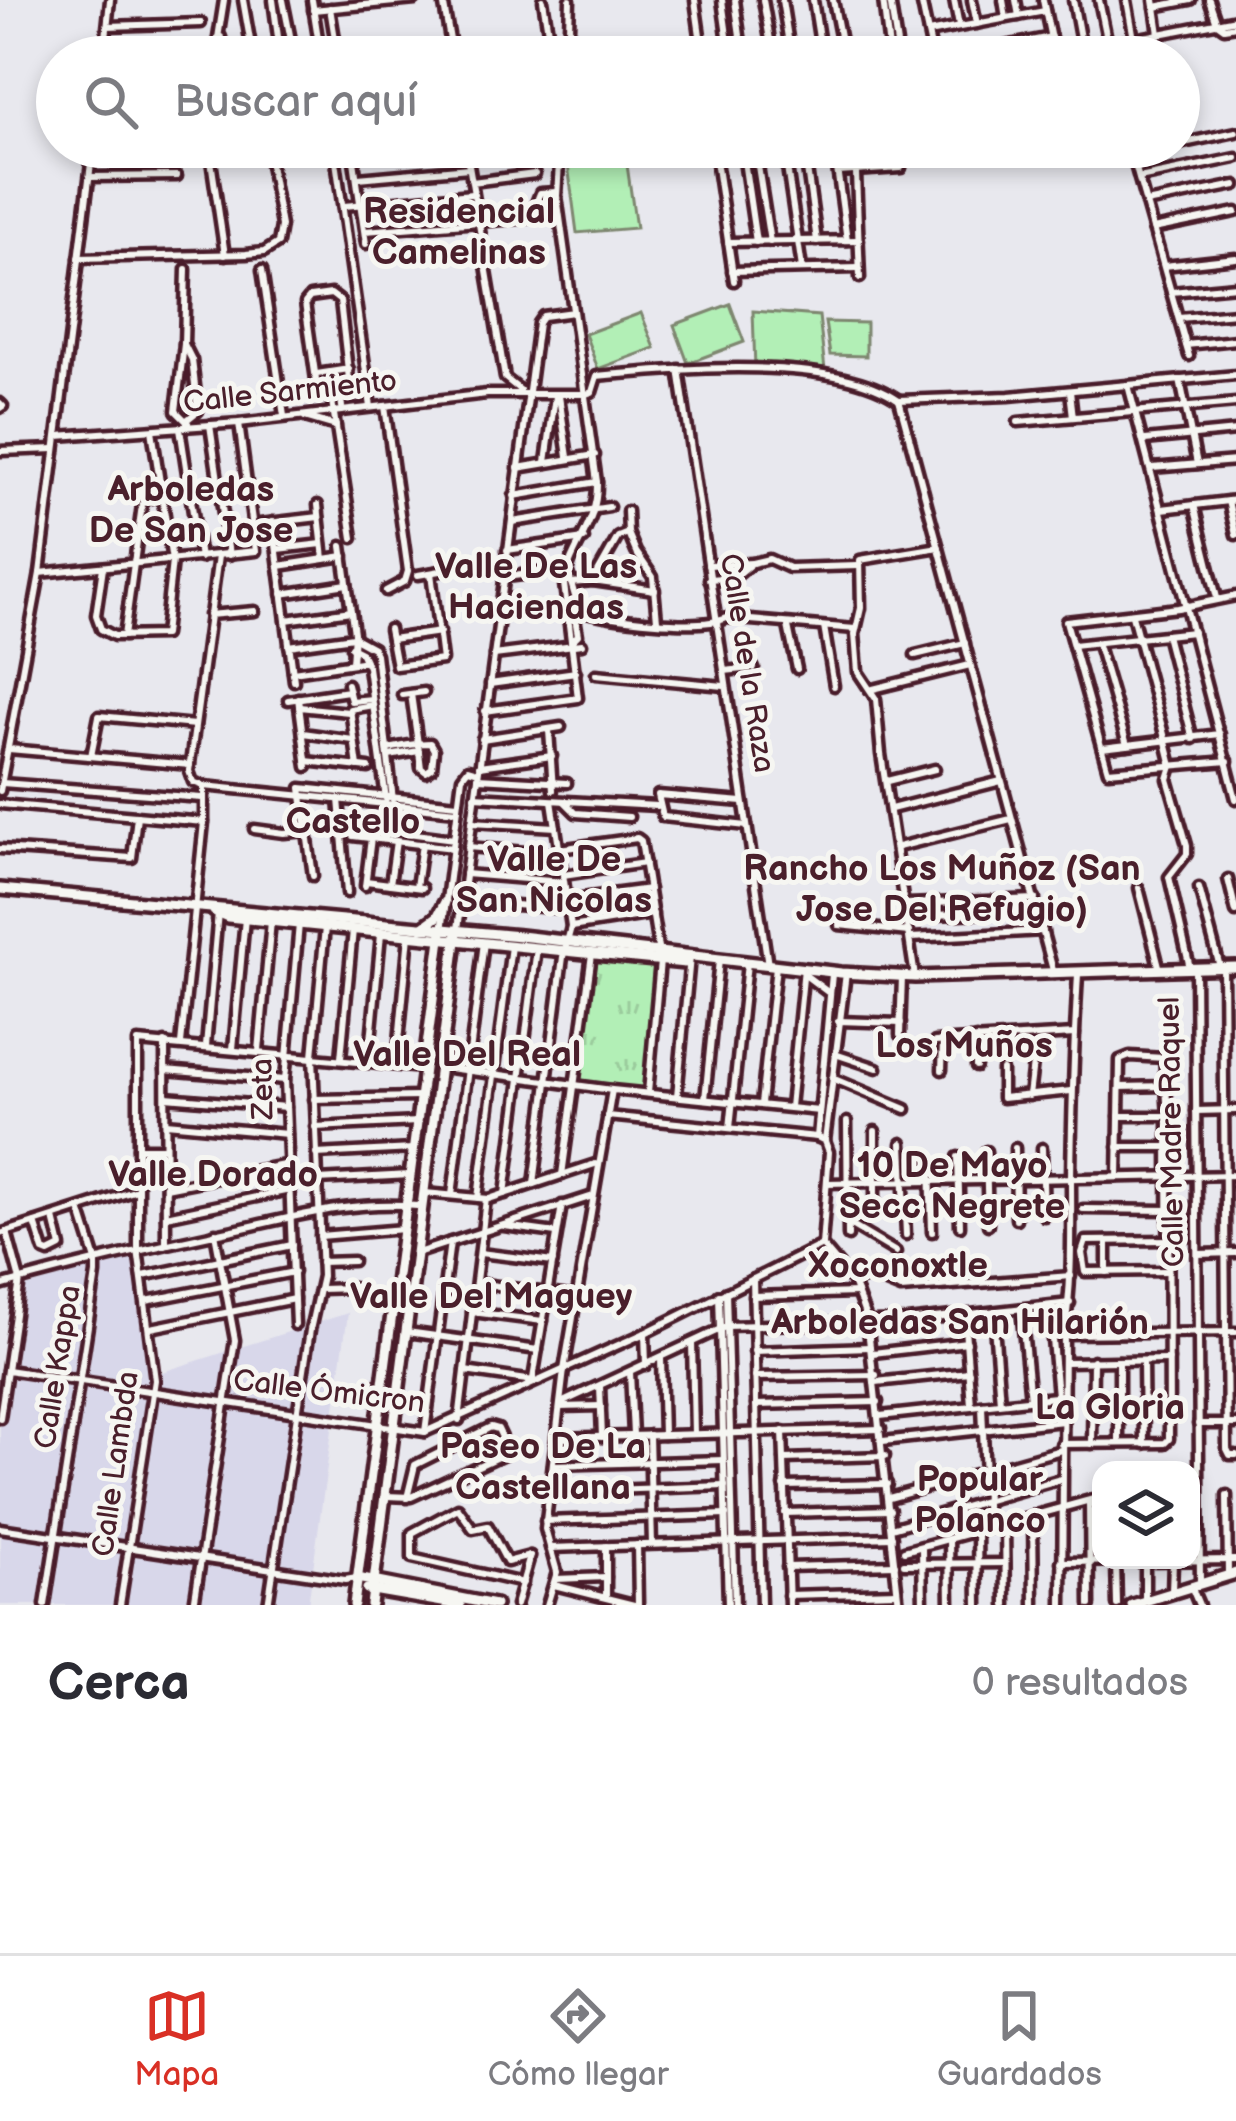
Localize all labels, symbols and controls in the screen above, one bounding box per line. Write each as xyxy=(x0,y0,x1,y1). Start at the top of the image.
search box xyxy=(36,36,1200,168)
icon: search xyxy=(78,69,144,135)
text: Buscar aquí xyxy=(174,75,417,130)
district label: Residencial Camelinas xyxy=(363,191,555,275)
street label: Calle Sarmiento xyxy=(181,363,399,421)
district label: Arboledas De San Jose xyxy=(89,469,293,553)
district label: Valle De Las Haciendas xyxy=(435,546,637,630)
street label: Calle de la Raza xyxy=(712,551,782,775)
district label: Castello xyxy=(286,801,420,844)
district label: Valle De San Nicolas xyxy=(456,839,652,923)
district label: Rancho Los Muñoz (San Jose Del Refugio) xyxy=(743,848,1141,932)
street label: Calle Madre Raquel xyxy=(1152,996,1192,1268)
district label: Los Muños xyxy=(875,1025,1053,1068)
district label: Valle Del Real xyxy=(353,1034,581,1077)
street label: Zeta xyxy=(244,1058,282,1121)
district label: 10 De Mayo Secc Negrete xyxy=(839,1145,1065,1229)
district label: Valle Dorado xyxy=(108,1154,318,1197)
district label: Xoconoxtle xyxy=(808,1245,988,1288)
district label: Valle Del Maguey xyxy=(350,1276,633,1319)
street label: Calle Kappa xyxy=(27,1283,89,1451)
district label: Arboledas San Hilarión xyxy=(770,1302,1149,1345)
street label: Calle Ómicron xyxy=(231,1361,427,1422)
street label: Calle Lambda xyxy=(85,1369,147,1559)
district label: La Gloria xyxy=(1035,1387,1185,1430)
district label: Paseo De La Castellana xyxy=(440,1426,646,1510)
district label: Popular Polanco xyxy=(914,1459,1046,1543)
map controls xyxy=(1092,1461,1200,1569)
button: layers xyxy=(1092,1461,1200,1569)
text: Cerca xyxy=(48,1653,190,1714)
text: 0 resultados xyxy=(972,1660,1188,1707)
tab: Mapa xyxy=(134,1983,219,2095)
tab: Cómo llegar xyxy=(488,1983,669,2095)
tab: Guardados xyxy=(937,1983,1102,2095)

